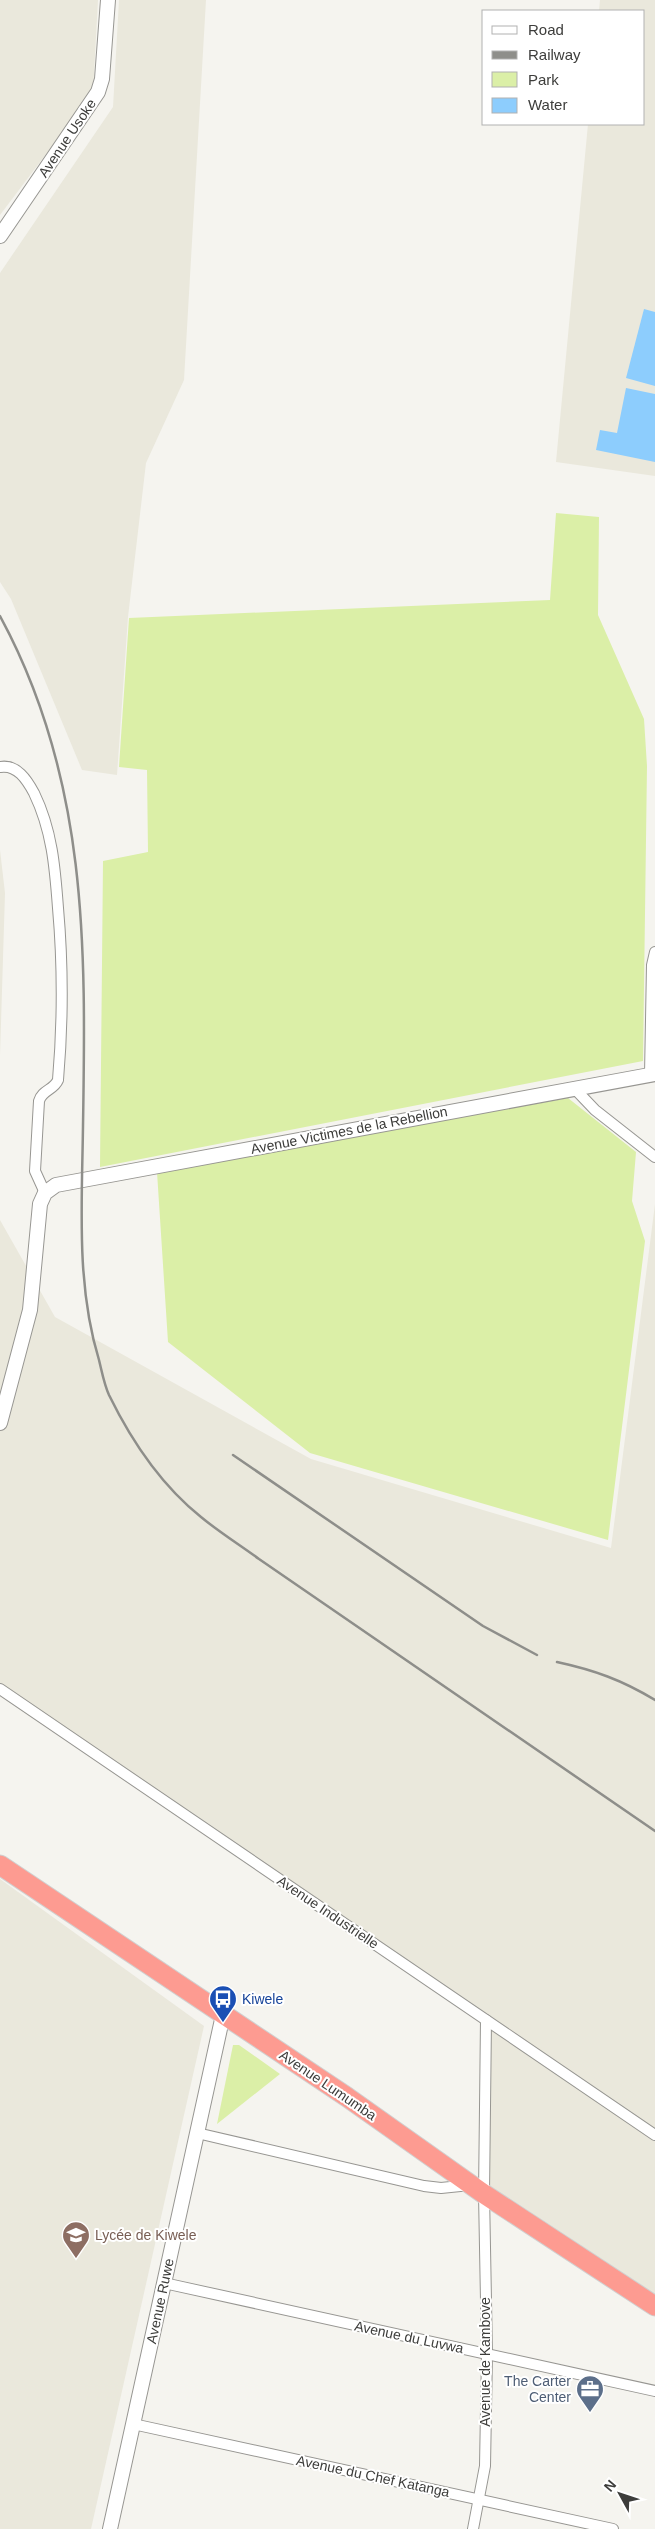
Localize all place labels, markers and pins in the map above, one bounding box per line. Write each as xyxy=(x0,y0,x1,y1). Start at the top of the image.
bus stop icon: Kiwele xyxy=(208,1984,238,2023)
place label: Kiwele xyxy=(242,1991,283,2007)
school or university icon: Lycée de Kiwele xyxy=(61,2220,91,2259)
place label: Lycée de Kiwele xyxy=(95,2227,197,2243)
place label: The Carter Center xyxy=(504,2373,571,2405)
office icon: The Carter Center xyxy=(575,2374,605,2413)

